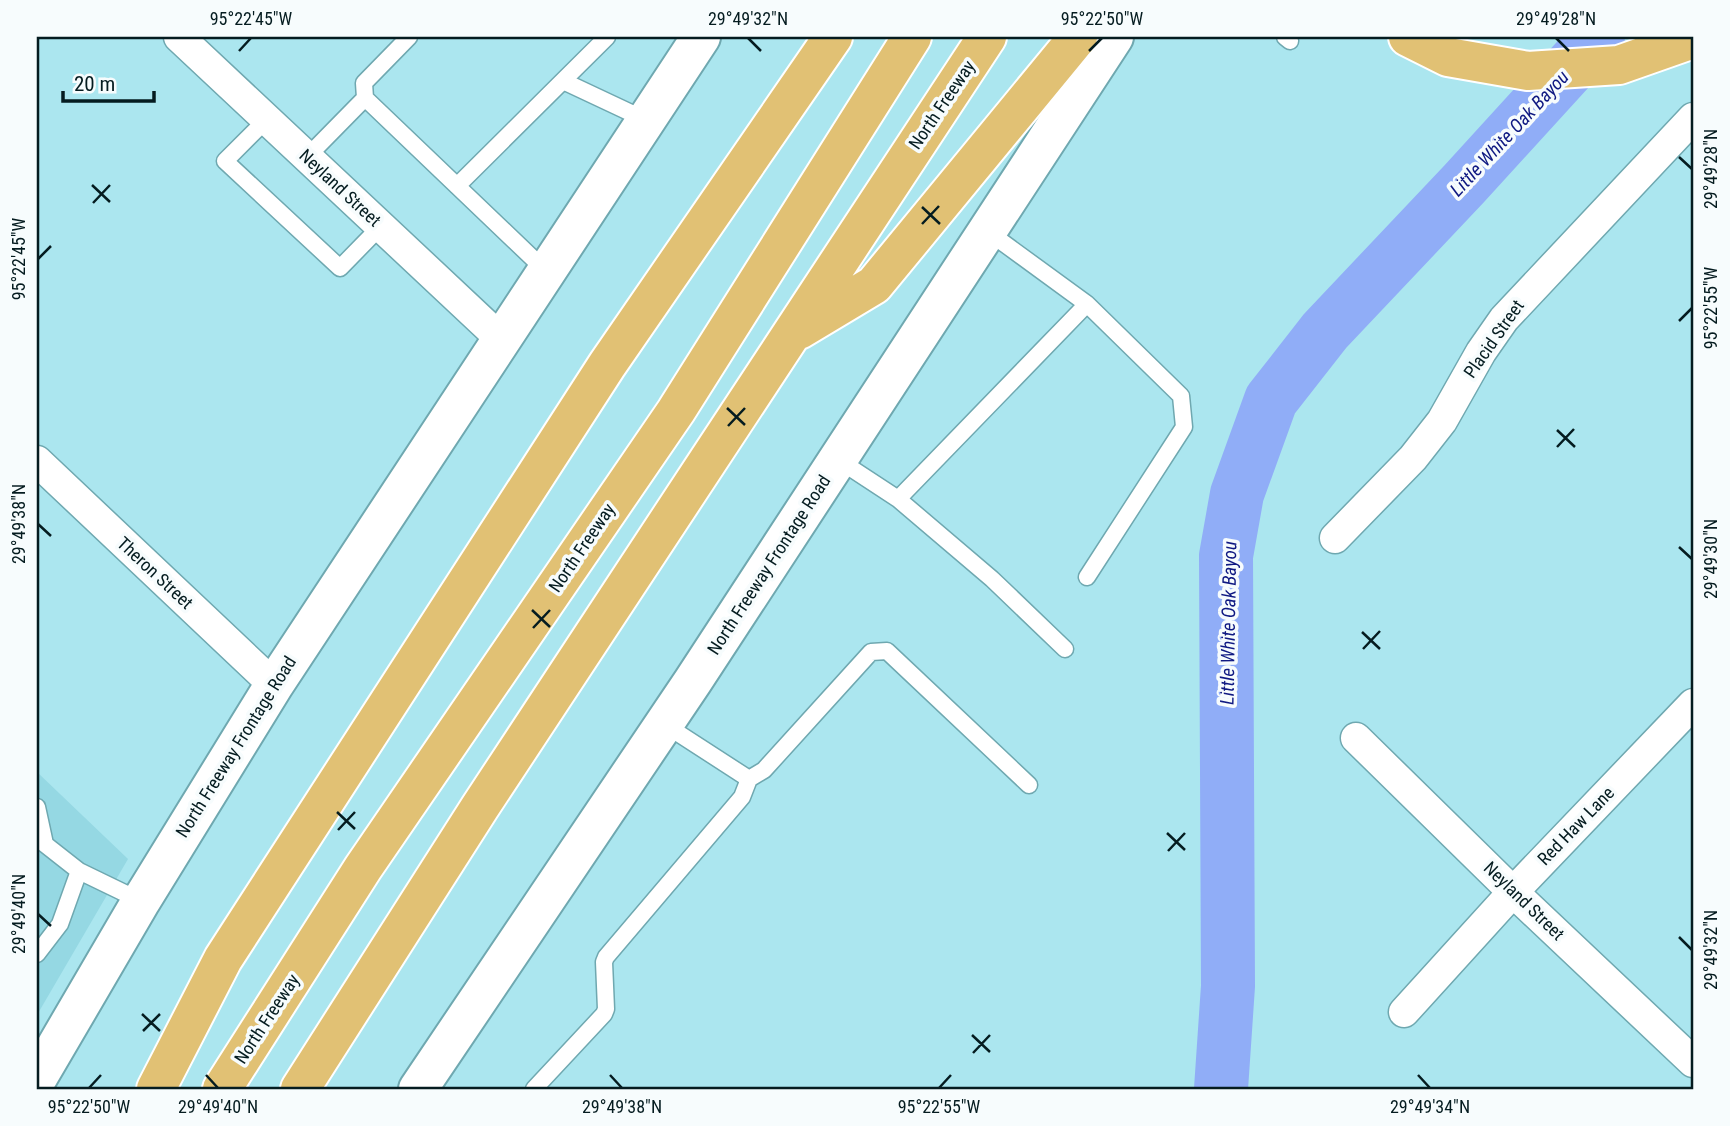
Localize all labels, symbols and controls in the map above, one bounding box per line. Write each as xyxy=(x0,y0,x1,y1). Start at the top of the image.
text: 95°22'45"W xyxy=(210,8,293,29)
text: 29°49'32"N xyxy=(708,8,788,29)
text: 95°22'50"W xyxy=(1061,8,1144,29)
text: 29°49'28"N xyxy=(1516,8,1596,29)
street label: North Freeway xyxy=(904,56,979,153)
scale bar xyxy=(63,60,154,104)
water label: Little White Oak Bayou xyxy=(1445,66,1574,201)
text: 20 m xyxy=(74,72,115,96)
text: 29°49'28"N xyxy=(1700,129,1721,209)
street label: Neyland Street xyxy=(295,145,385,231)
text: 95°22'45"W xyxy=(8,217,29,300)
text: 95°22'55"W xyxy=(1700,266,1721,349)
street label: Placid Street xyxy=(1459,296,1528,382)
street label: North Freeway Frontage Road xyxy=(703,471,835,658)
text: 29°49'38"N xyxy=(8,484,29,564)
street label: North Freeway xyxy=(544,499,619,596)
text: 29°49'30"N xyxy=(1700,519,1721,599)
street label: Theron Street xyxy=(113,532,198,613)
water label: Little White Oak Bayou xyxy=(1216,541,1241,705)
street label: North Freeway Frontage Road xyxy=(171,652,300,841)
street label: Red Haw Lane xyxy=(1533,782,1618,869)
street label: Neyland Street xyxy=(1480,857,1569,944)
text: 29°49'40"N xyxy=(8,874,29,954)
text: 29°49'32"N xyxy=(1700,910,1721,990)
street label: North Freeway xyxy=(230,970,304,1067)
text: 95°22'50"W xyxy=(48,1096,131,1117)
text: 29°49'40"N xyxy=(178,1096,258,1117)
text: 29°49'38"N xyxy=(582,1096,662,1117)
text: 95°22'55"W xyxy=(898,1096,981,1117)
text: 29°49'34"N xyxy=(1390,1096,1470,1117)

